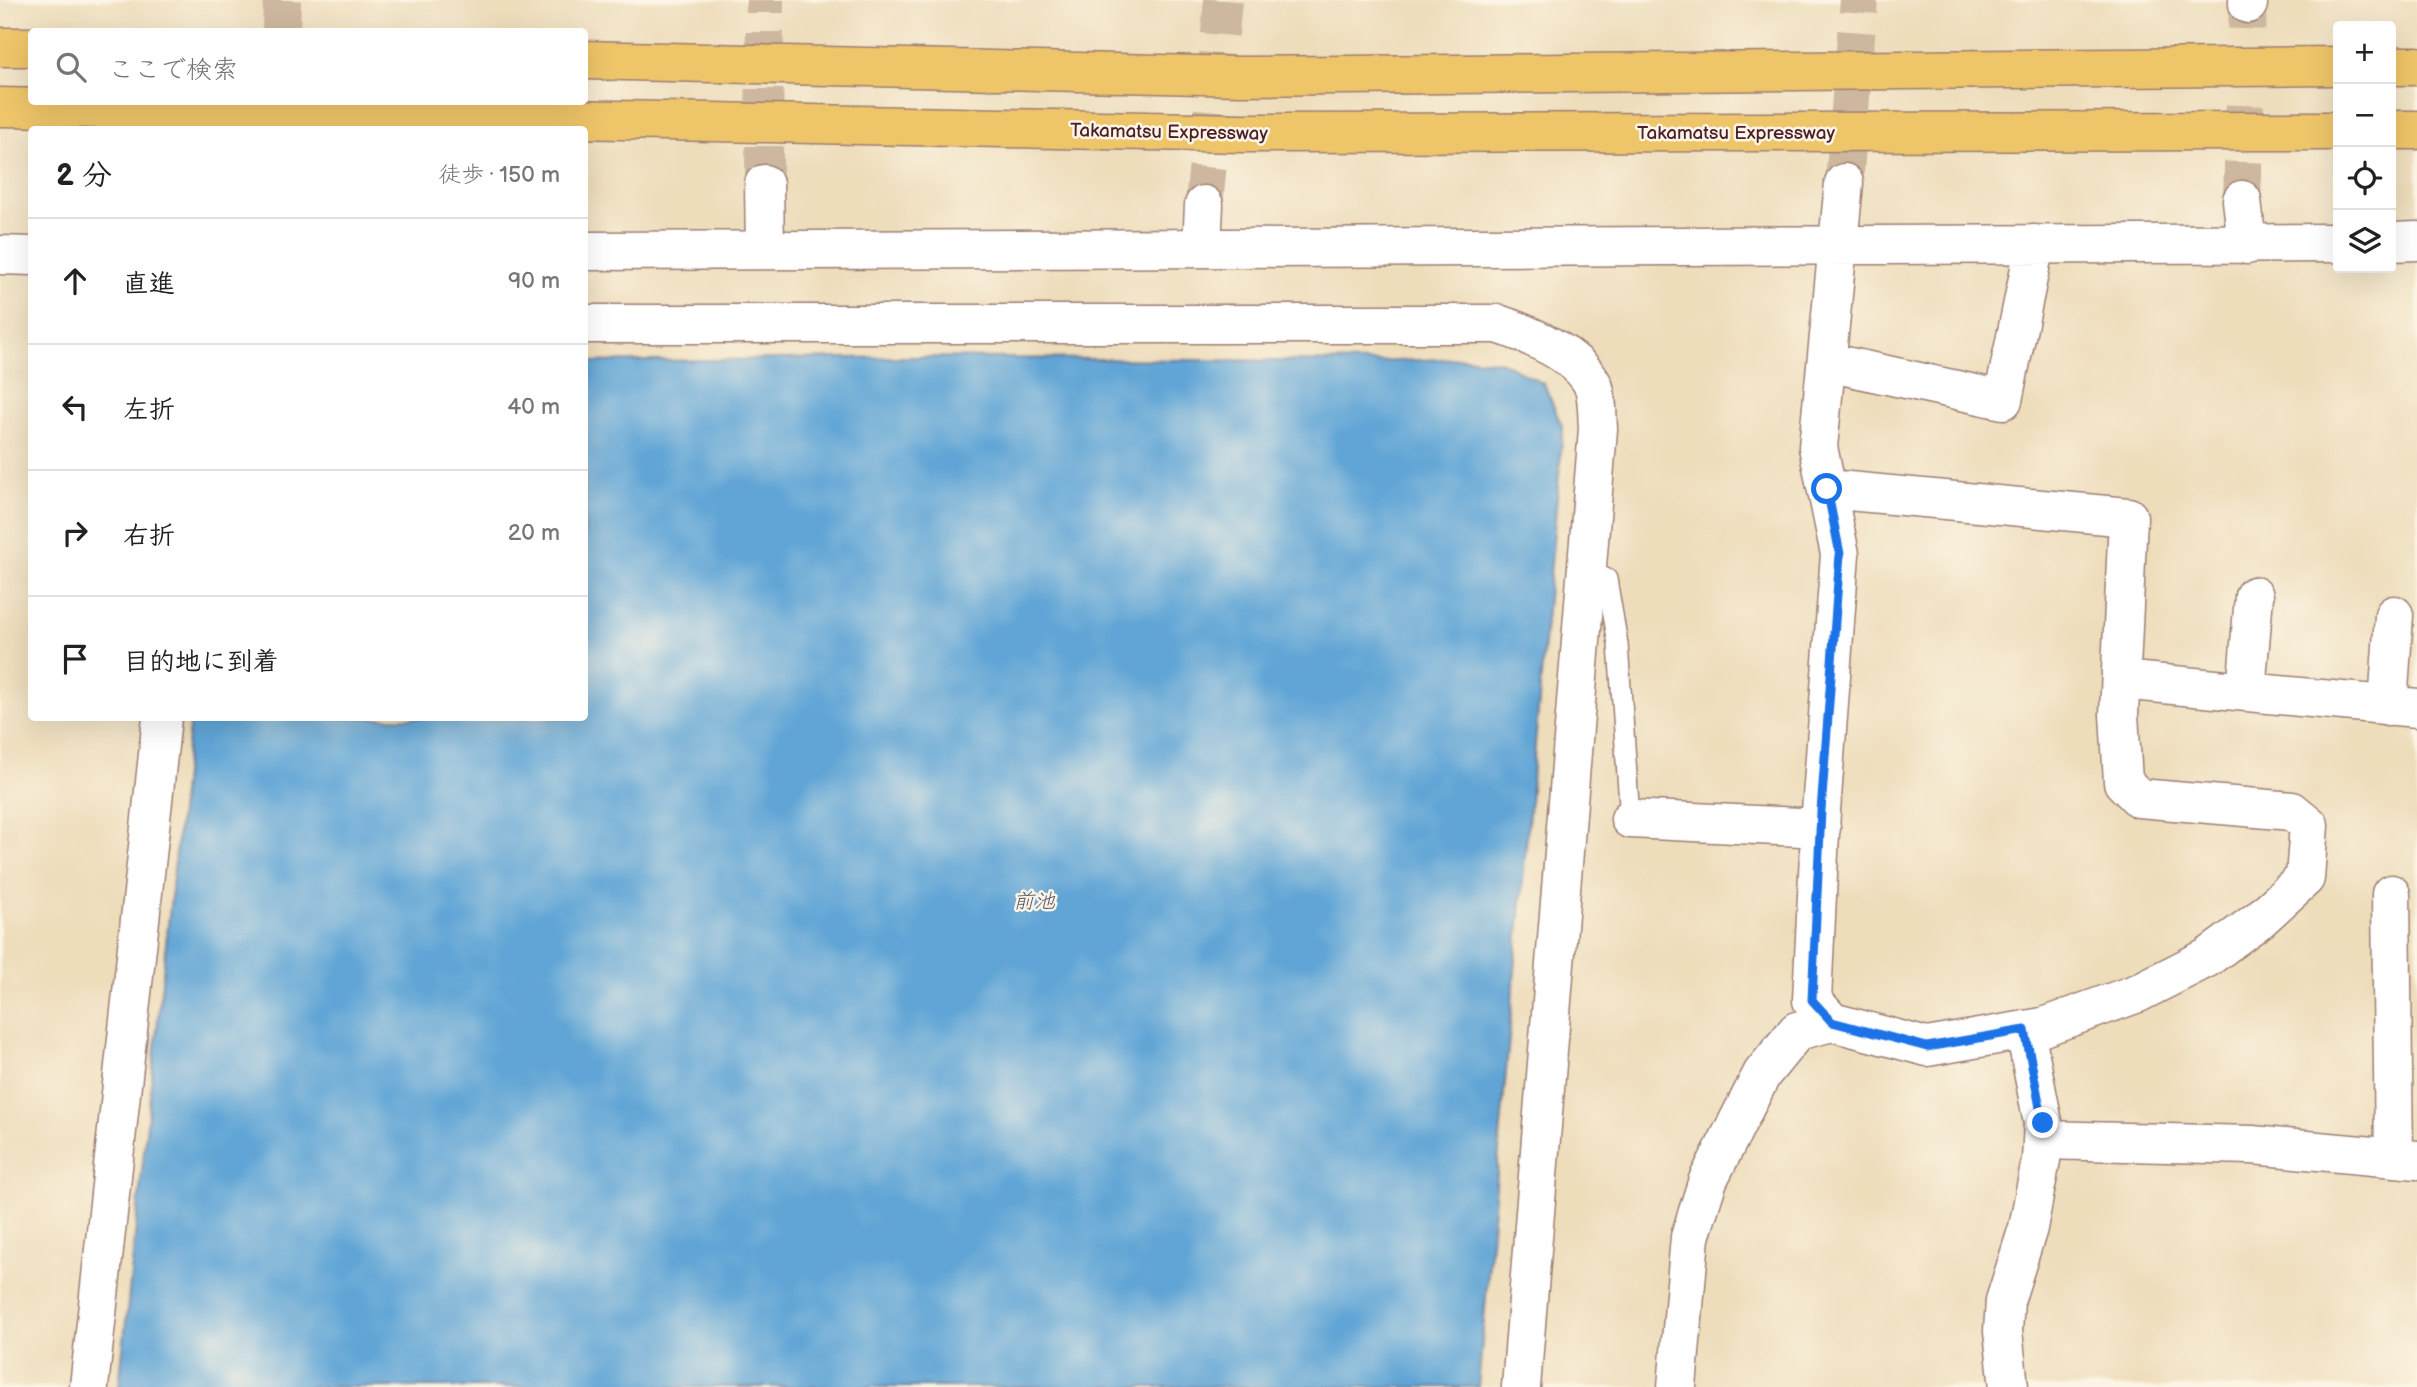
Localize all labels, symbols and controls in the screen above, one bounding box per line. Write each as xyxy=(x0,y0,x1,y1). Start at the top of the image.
map controls xyxy=(2333,21,2396,273)
button: + xyxy=(2333,21,2396,84)
search box xyxy=(28,28,588,105)
icon: search xyxy=(52,48,90,86)
text: ここで検索 xyxy=(108,55,238,86)
button: − xyxy=(2333,84,2396,147)
street label: Takamatsu Expressway xyxy=(1070,119,1269,146)
street label: Takamatsu Expressway xyxy=(1637,122,1835,145)
button: locate xyxy=(2333,147,2396,210)
text: 2 分 xyxy=(56,158,112,194)
text: 徒歩 · 150 m xyxy=(438,161,560,189)
button: layers xyxy=(2333,210,2396,273)
icon: ahead xyxy=(56,262,94,300)
text: 90 m xyxy=(508,267,560,295)
text: 直進 xyxy=(123,269,175,300)
icon: left xyxy=(56,388,94,426)
text: 40 m xyxy=(507,393,560,421)
text: 左折 xyxy=(123,395,175,426)
route start xyxy=(1811,473,1842,504)
icon: right xyxy=(56,514,94,552)
text: 20 m xyxy=(508,519,560,547)
text: 右折 xyxy=(123,521,175,552)
icon: arrive xyxy=(56,640,94,678)
text: 目的地に到着 xyxy=(123,647,279,678)
water label: 前池 xyxy=(1013,889,1056,914)
route end xyxy=(2027,1107,2058,1138)

